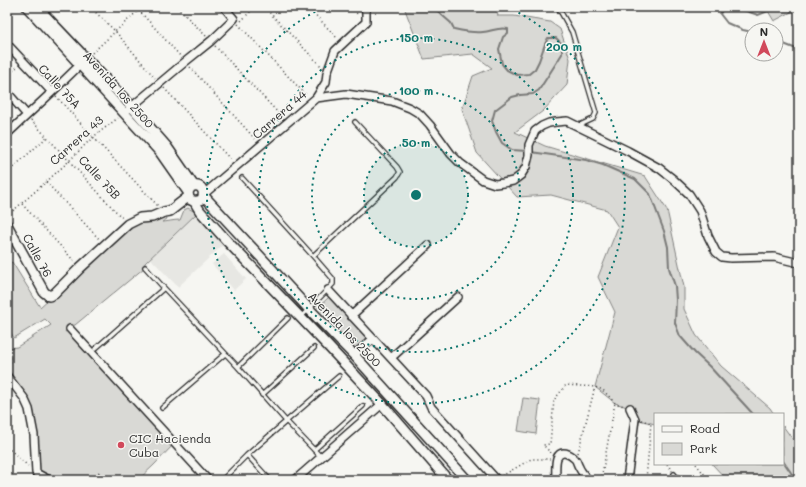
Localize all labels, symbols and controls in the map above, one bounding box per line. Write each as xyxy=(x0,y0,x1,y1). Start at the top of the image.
north arrow xyxy=(744,22,784,62)
text: N xyxy=(760,24,768,39)
text: 150 m xyxy=(399,29,433,45)
text: 200 m xyxy=(546,38,582,54)
street label: Avenida los 2500 xyxy=(80,47,158,131)
street label: Calle 75A xyxy=(35,60,85,112)
text: 100 m xyxy=(399,82,433,98)
street label: Carrera 44 xyxy=(248,86,310,142)
street label: Carrera 43 xyxy=(46,112,106,168)
text: 50 m xyxy=(402,134,430,150)
street label: Calle 75B xyxy=(76,152,124,202)
centre of rings xyxy=(409,188,423,202)
street label: Calle 76 xyxy=(20,230,56,280)
street label: Avenida los 2500 xyxy=(305,288,385,370)
legend xyxy=(654,413,784,465)
text: Road xyxy=(690,420,720,436)
place label: CIC Hacienda Cuba xyxy=(129,430,211,460)
marker: CIC Hacienda Cuba xyxy=(116,440,126,450)
text: Park xyxy=(690,440,717,456)

